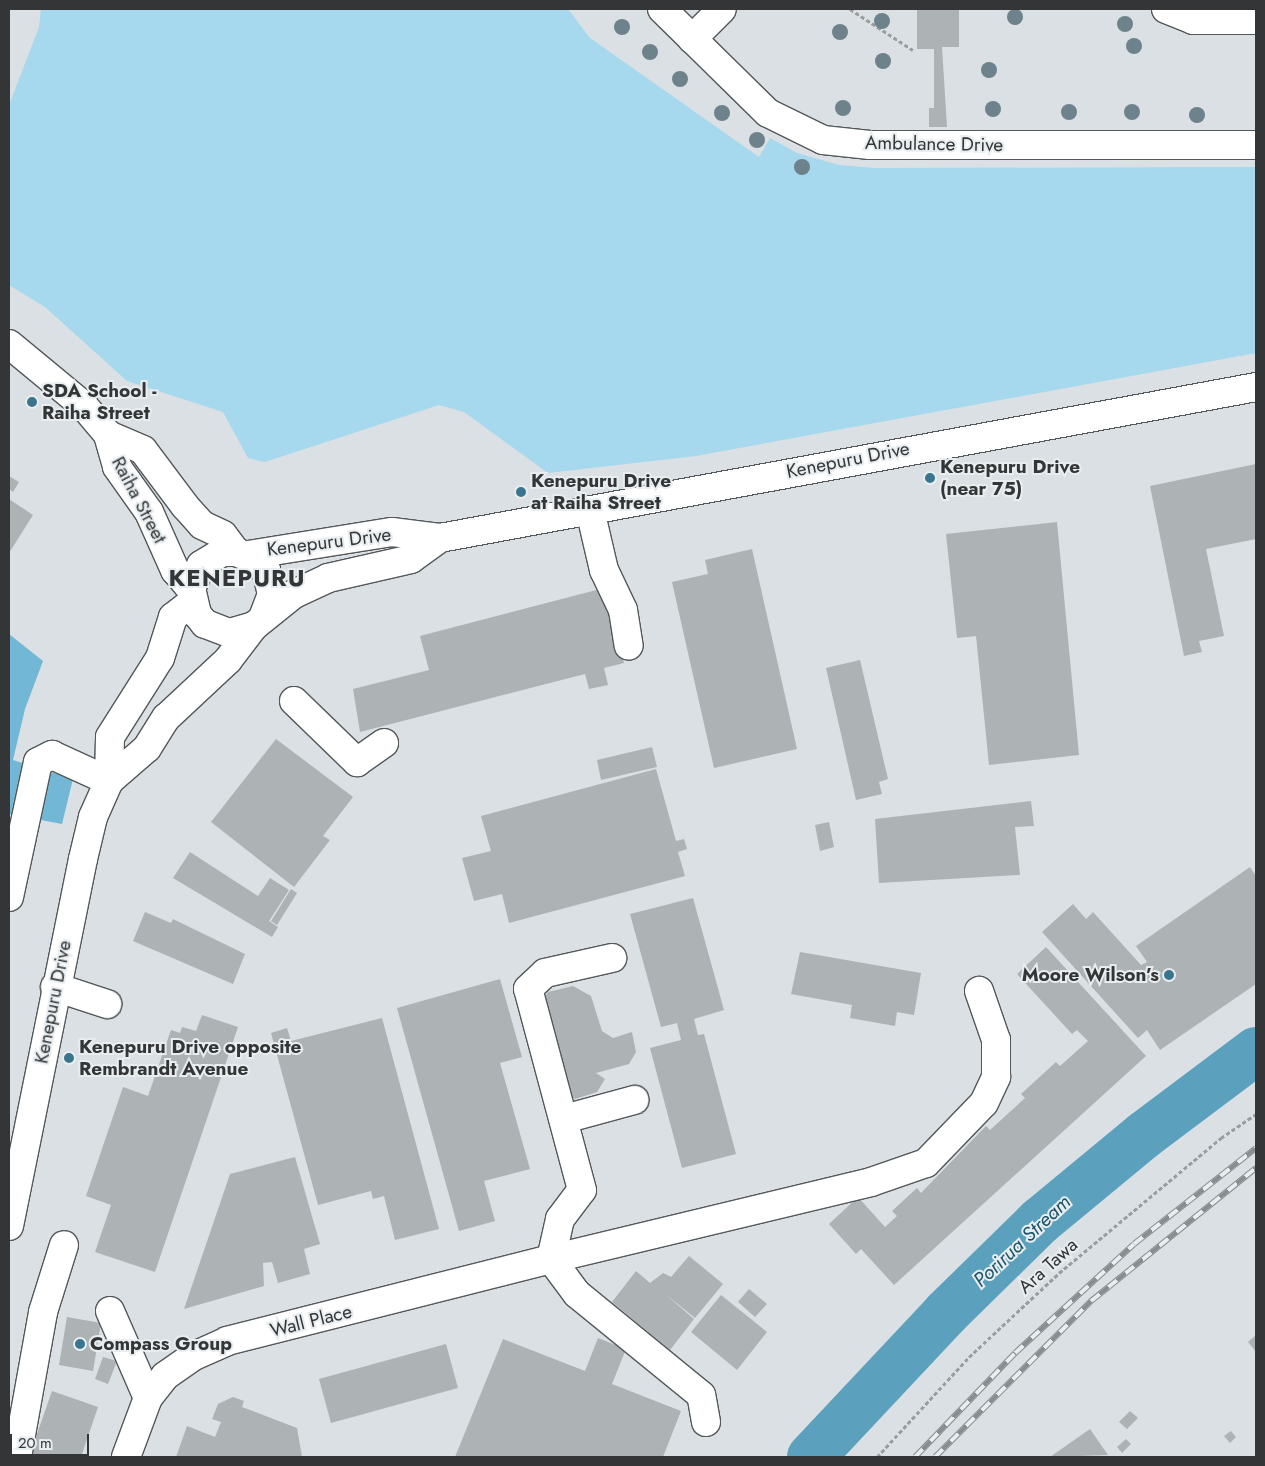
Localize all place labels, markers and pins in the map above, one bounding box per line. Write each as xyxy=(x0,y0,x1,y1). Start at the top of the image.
place label: SDA School - Raiha Street xyxy=(42,380,156,424)
marker: SDA School - Raiha Street xyxy=(26,396,38,408)
place label: Kenepuru Drive (near 75) xyxy=(940,456,1080,500)
place label: Kenepuru Drive at Raiha Street xyxy=(531,470,671,514)
marker: Kenepuru Drive (near 75) xyxy=(924,472,936,484)
marker: Kenepuru Drive at Raiha Street xyxy=(515,486,527,498)
place label: Moore Wilson’s xyxy=(1022,964,1159,986)
marker: Moore Wilson’s xyxy=(1163,969,1175,981)
place label: Kenepuru Drive opposite Rembrandt Avenue xyxy=(79,1036,301,1080)
marker: Kenepuru Drive opposite Rembrandt Avenue xyxy=(63,1052,75,1064)
place label: Compass Group xyxy=(90,1333,232,1355)
marker: Compass Group xyxy=(74,1338,86,1350)

